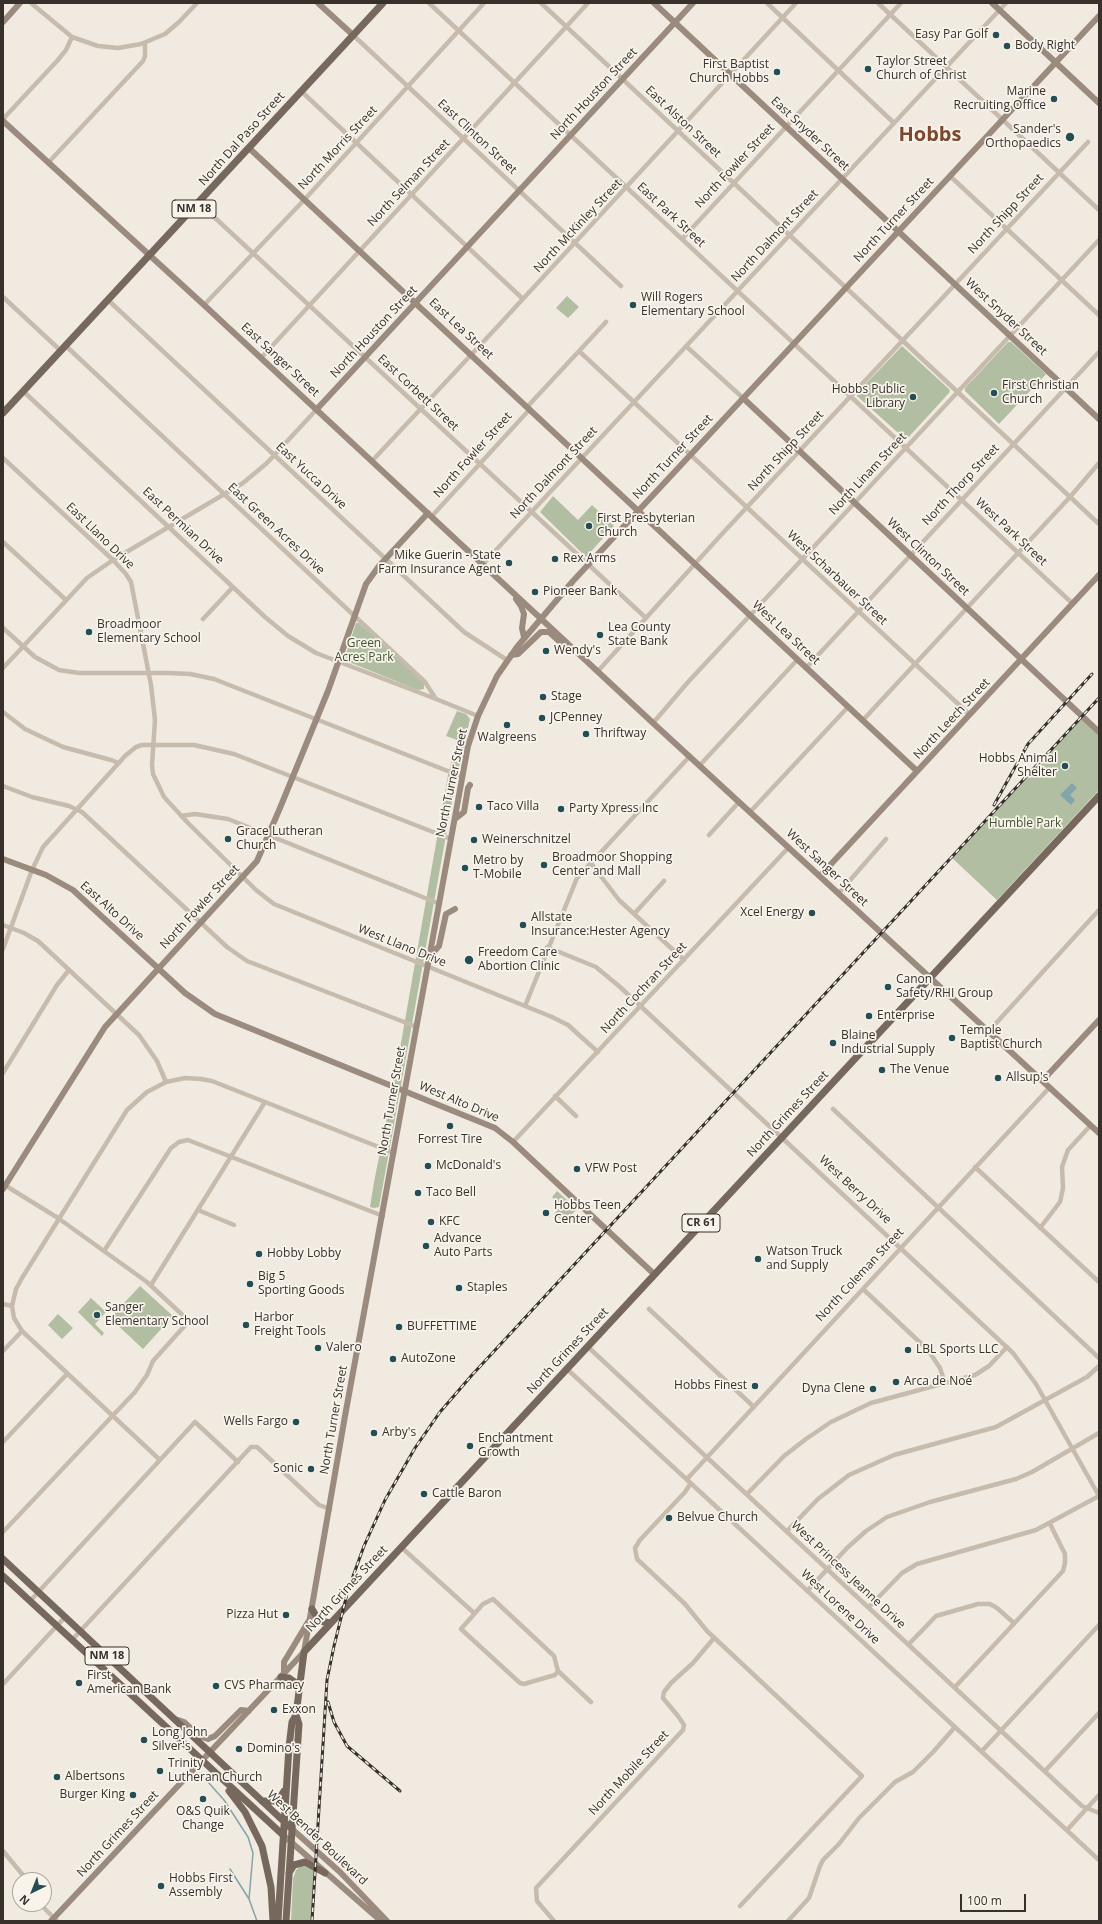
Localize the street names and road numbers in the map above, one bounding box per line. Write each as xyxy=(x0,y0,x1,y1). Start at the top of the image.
street label: North Houston Street xyxy=(548,45,640,143)
street label: East Alston Street xyxy=(642,83,724,161)
street label: North Dal Paso Street xyxy=(196,89,288,189)
street label: East Snyder Street xyxy=(768,94,852,174)
street label: East Clinton Street xyxy=(434,97,520,177)
street label: North Morris Street xyxy=(296,103,380,193)
street label: North Fowler Street xyxy=(692,121,778,211)
street label: North Selman Street xyxy=(365,136,453,230)
street label: North Shipp Street xyxy=(965,171,1047,257)
street label: North Turner Street xyxy=(851,175,937,265)
street label: North McKinley Street xyxy=(531,176,625,276)
street label: East Park Street xyxy=(634,180,708,250)
street label: North Dalmont Street xyxy=(729,187,821,285)
road number: NM 18 xyxy=(172,200,216,218)
street label: West Snyder Street xyxy=(962,275,1050,359)
street label: North Houston Street xyxy=(328,283,420,381)
street label: East Lea Street xyxy=(426,296,496,362)
street label: East Sanger Street xyxy=(238,320,322,400)
street label: East Corbett Street xyxy=(375,352,461,434)
street label: North Shipp Street xyxy=(745,408,827,494)
street label: North Fowler Street xyxy=(431,409,515,501)
street label: North Turner Street xyxy=(630,412,716,502)
street label: North Dalmont Street xyxy=(508,424,600,522)
street label: North Linam Street xyxy=(826,430,910,518)
street label: East Yucca Drive xyxy=(273,440,349,512)
street label: North Thorp Street xyxy=(920,441,1002,529)
street label: East Green Acres Drive xyxy=(225,480,327,578)
street label: East Permian Drive xyxy=(139,485,227,567)
street label: West Park Street xyxy=(972,495,1050,569)
street label: East Llano Drive xyxy=(63,500,137,572)
street label: West Clinton Street xyxy=(884,515,972,599)
street label: West Scharbauer Street xyxy=(784,528,890,628)
street label: West Lea Street xyxy=(749,598,823,668)
street label: North Leech Street xyxy=(911,676,993,762)
street label: North Turner Street xyxy=(433,727,471,839)
street label: West Sanger Street xyxy=(783,826,871,910)
street label: North Fowler Street xyxy=(157,862,243,952)
street label: East Alto Drive xyxy=(77,879,147,943)
street label: West Llano Drive xyxy=(356,922,448,970)
street label: North Cochran Street xyxy=(598,939,690,1037)
street label: North Turner Street xyxy=(375,1045,409,1157)
street label: North Grimes Street xyxy=(744,1068,832,1160)
street label: West Alto Drive xyxy=(417,1079,501,1125)
street label: West Berry Drive xyxy=(816,1153,894,1227)
road number: CR 61 xyxy=(682,1214,720,1232)
street label: North Coleman Street xyxy=(813,1225,907,1325)
street label: North Grimes Street xyxy=(524,1305,612,1397)
street label: North Turner Street xyxy=(317,1364,351,1476)
street label: West Princess Jeanne Drive xyxy=(788,1518,908,1632)
street label: North Grimes Street xyxy=(303,1543,391,1635)
street label: West Lorene Drive xyxy=(798,1567,882,1647)
road number: NM 18 xyxy=(85,1647,129,1665)
street label: North Mobile Street xyxy=(586,1728,672,1818)
street label: North Grimes Street xyxy=(74,1788,162,1880)
street label: West Bender Boulevard xyxy=(264,1788,370,1888)

